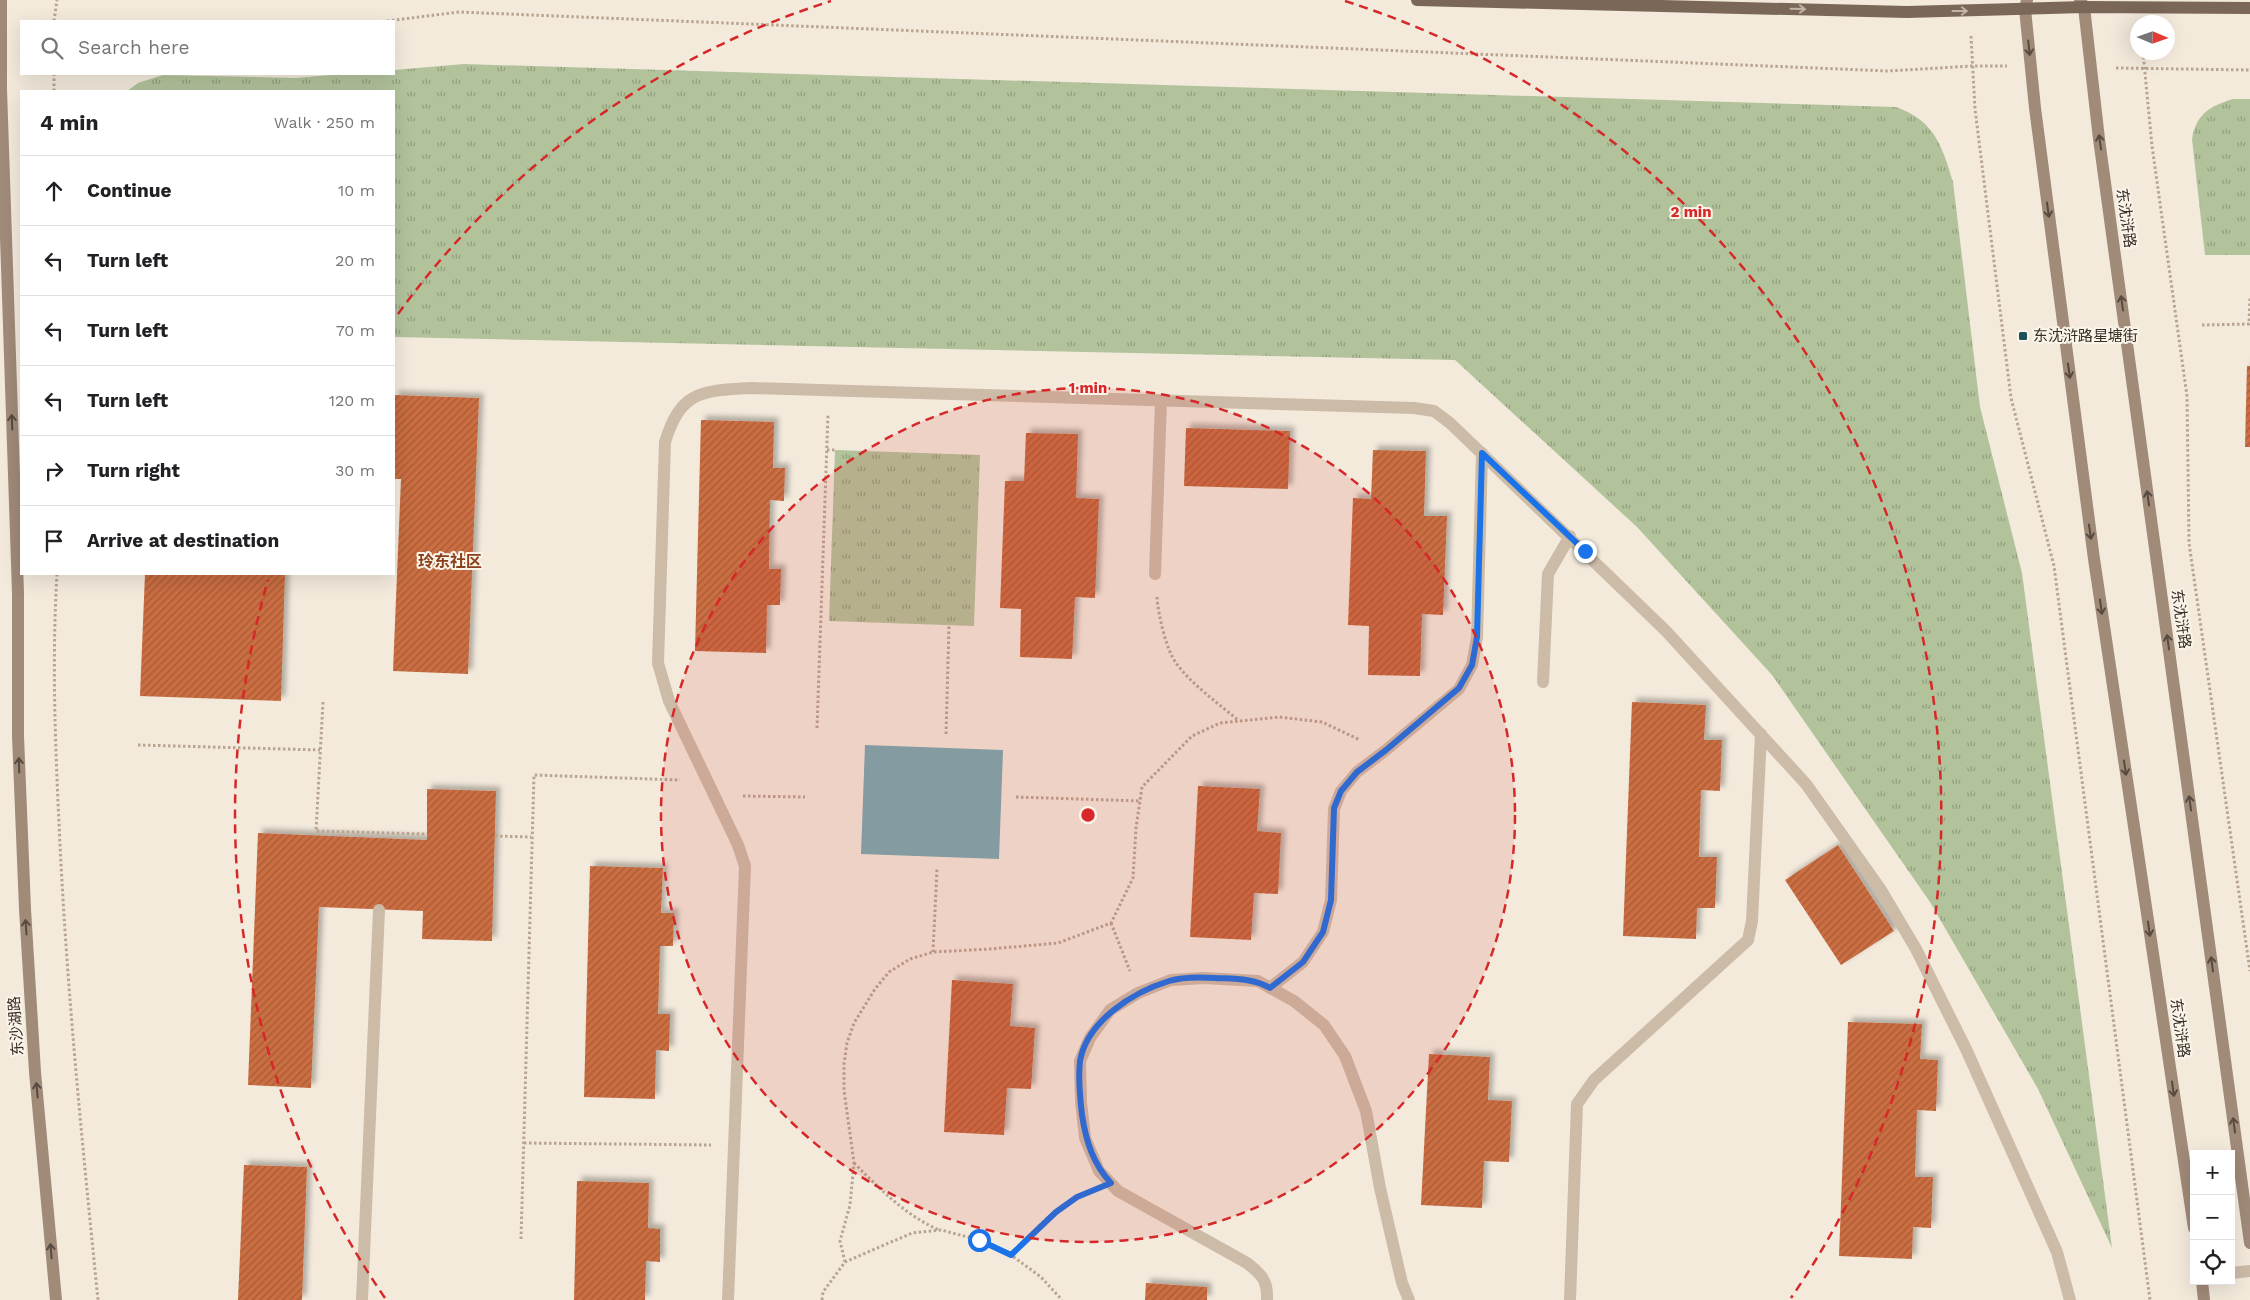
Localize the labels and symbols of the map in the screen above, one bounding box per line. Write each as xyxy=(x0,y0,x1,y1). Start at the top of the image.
one-way arrow xyxy=(1789,4,1805,14)
one-way arrow xyxy=(1952,6,1968,16)
north arrow xyxy=(2130,15,2175,60)
one-way arrow xyxy=(2024,40,2034,56)
one-way arrow xyxy=(2095,134,2105,150)
street label: 东沈浒路 xyxy=(2113,187,2139,249)
one-way arrow xyxy=(2043,201,2053,217)
text: 2 min xyxy=(1670,203,1712,221)
one-way arrow xyxy=(2116,295,2126,311)
place label: 东沈浒路星塘街 xyxy=(2033,327,2138,345)
marker: 东沈浒路星塘街 xyxy=(2017,330,2029,342)
one-way arrow xyxy=(2064,362,2074,378)
text: 1 min xyxy=(1069,379,1107,397)
one-way arrow xyxy=(7,414,17,430)
one-way arrow xyxy=(2143,491,2153,507)
one-way arrow xyxy=(2086,524,2096,540)
route end xyxy=(1574,540,1597,563)
district label: 玲东社区 xyxy=(418,552,482,571)
street label: 东沈浒路 xyxy=(2168,588,2194,650)
one-way arrow xyxy=(2097,599,2107,615)
one-way arrow xyxy=(2163,634,2173,650)
one-way arrow xyxy=(14,757,24,774)
one-way arrow xyxy=(2120,759,2130,775)
one-way arrow xyxy=(2185,795,2195,811)
centre of rings xyxy=(1079,806,1097,824)
one-way arrow xyxy=(21,920,31,936)
one-way arrow xyxy=(2144,920,2154,936)
one-way arrow xyxy=(2207,956,2217,972)
street label: 东沙湖路 xyxy=(5,995,27,1057)
street label: 东沈浒路 xyxy=(2167,997,2193,1059)
one-way arrow xyxy=(2168,1081,2178,1097)
one-way arrow xyxy=(32,1082,41,1098)
one-way arrow xyxy=(2229,1117,2239,1133)
route start xyxy=(968,1229,991,1252)
one-way arrow xyxy=(46,1244,56,1260)

